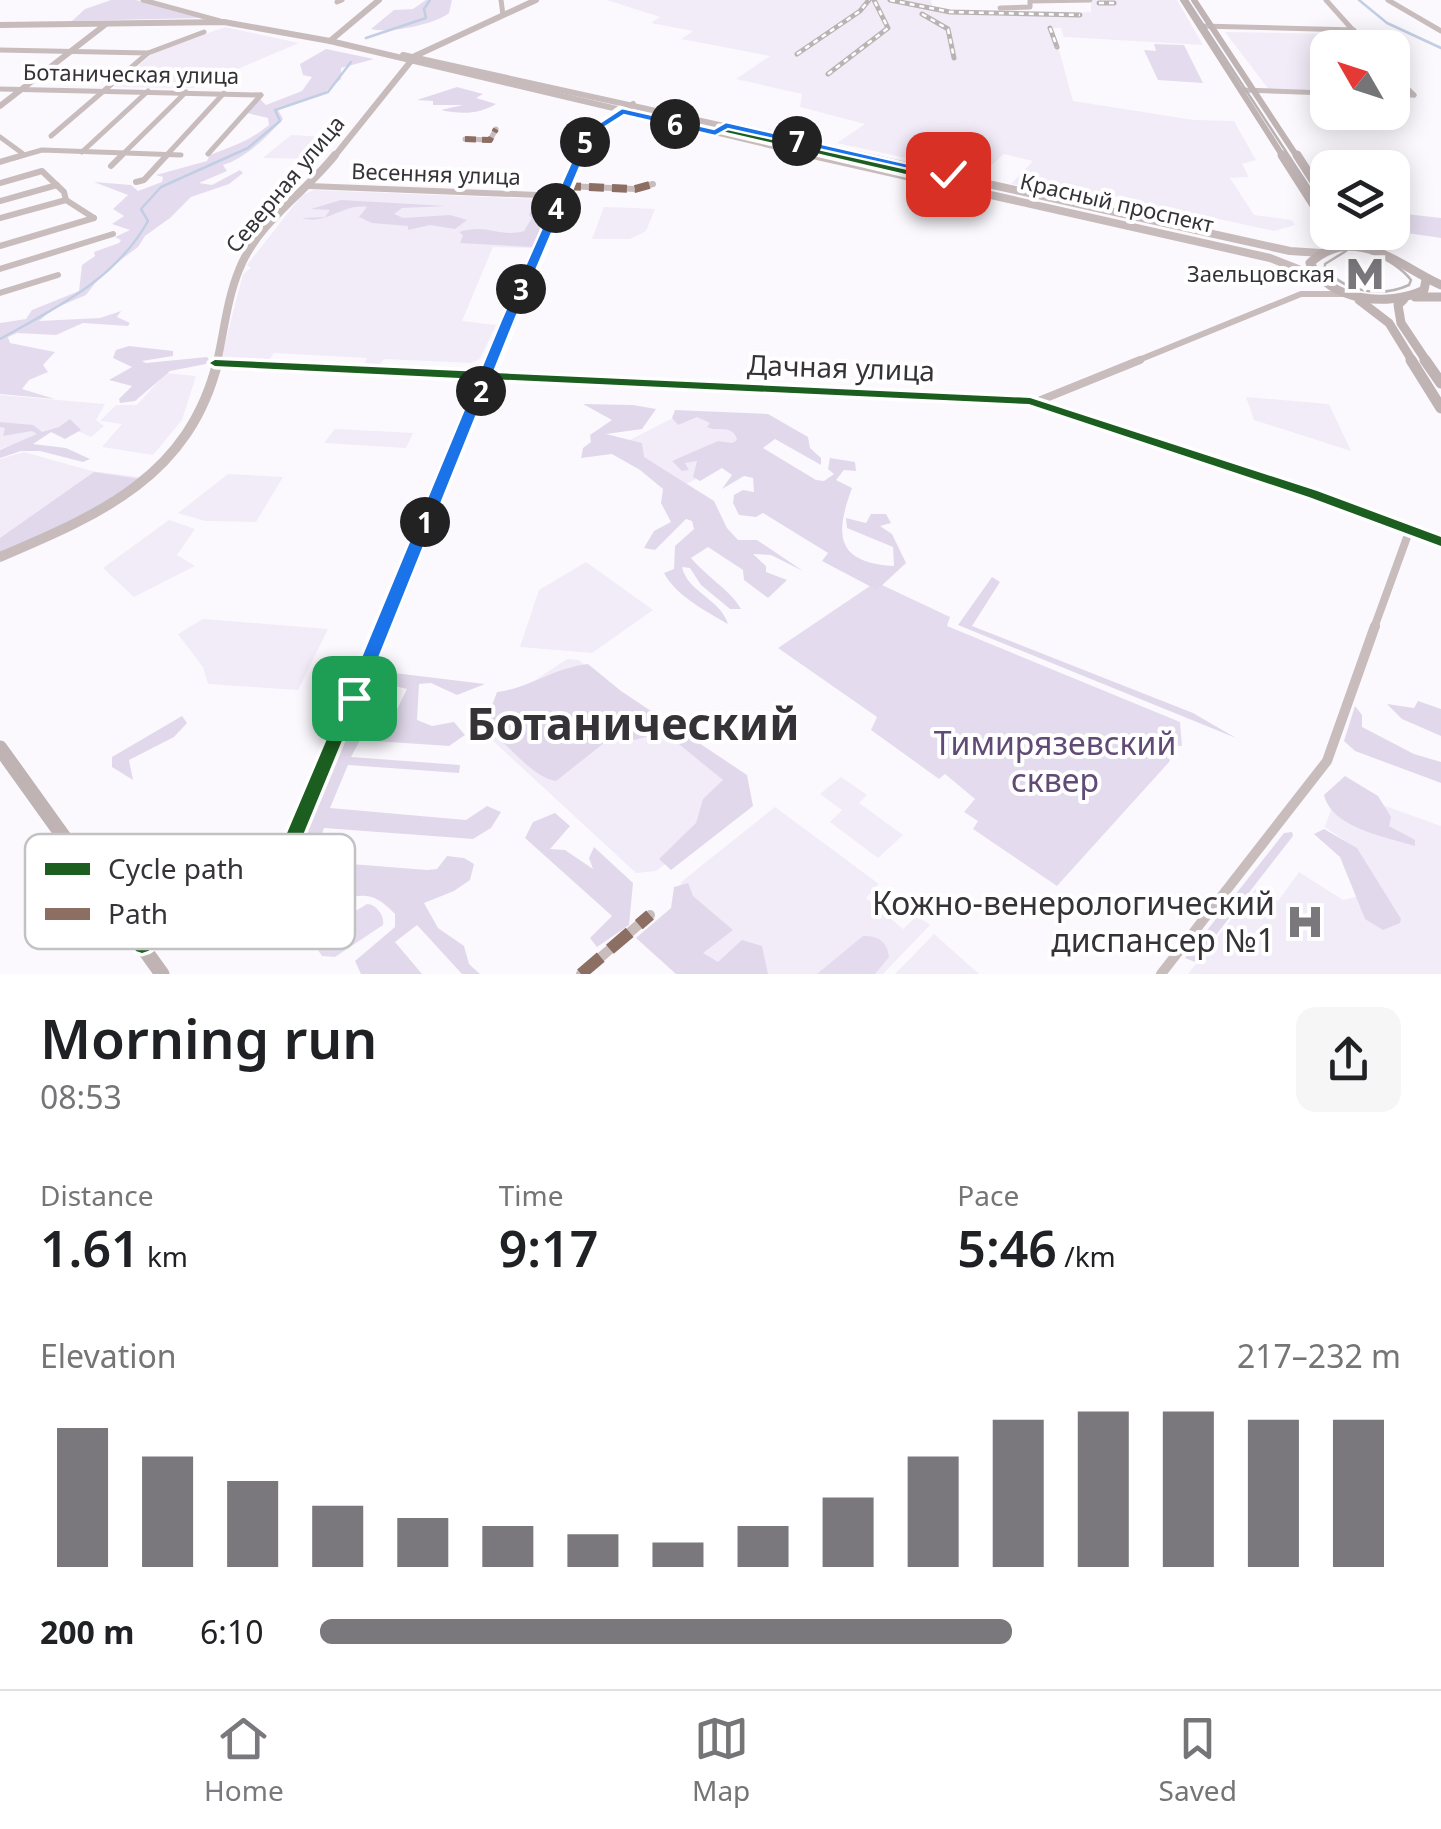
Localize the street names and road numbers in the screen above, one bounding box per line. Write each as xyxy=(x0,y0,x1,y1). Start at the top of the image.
street label: Ботаническая улица xyxy=(23,56,239,90)
street label: Северная улица xyxy=(218,108,351,258)
street label: Весенняя улица xyxy=(351,155,521,191)
street label: Красный проспект xyxy=(1017,165,1217,239)
street label: Дачная улица xyxy=(746,345,936,389)

